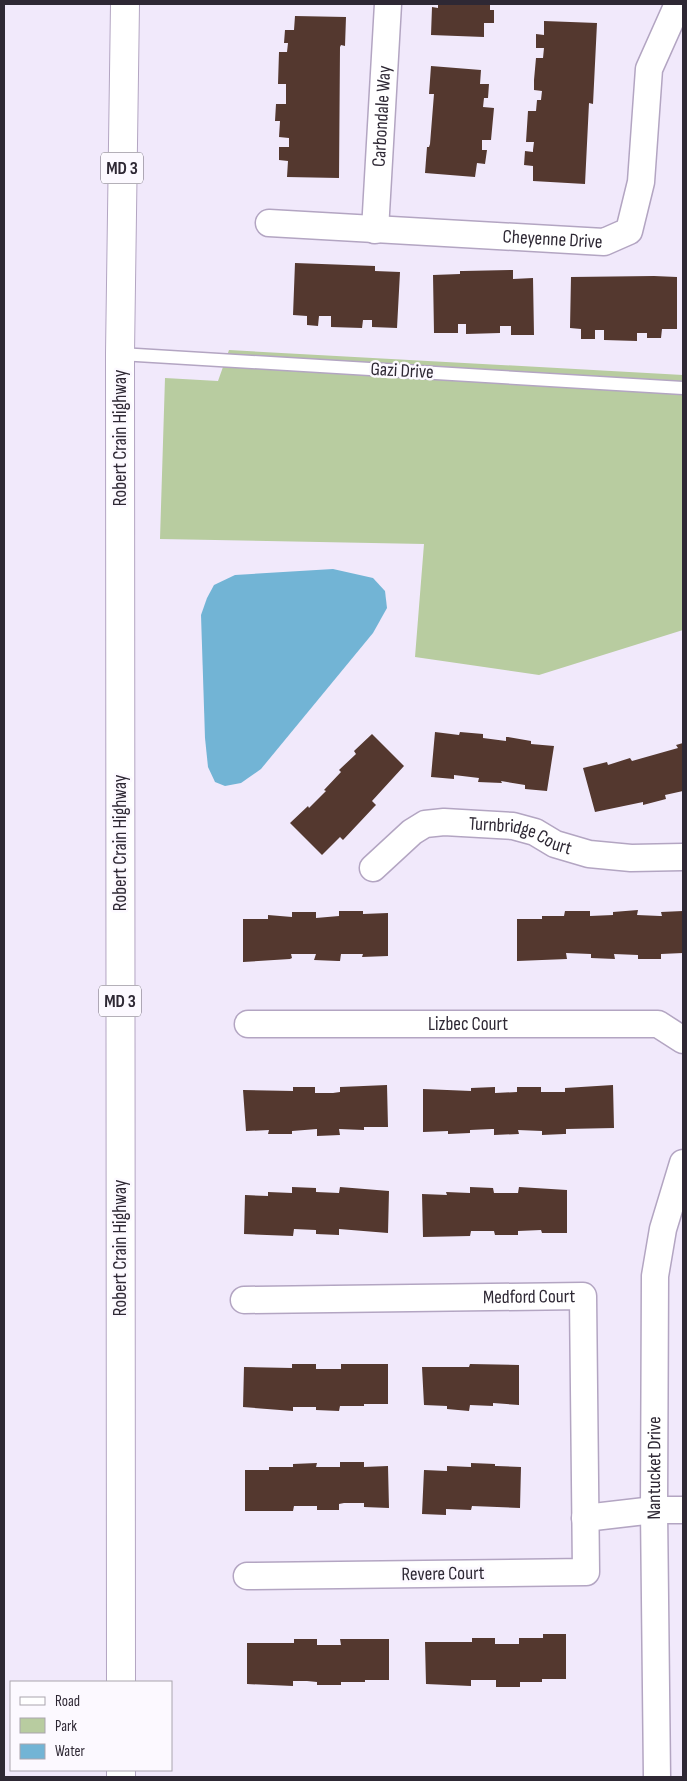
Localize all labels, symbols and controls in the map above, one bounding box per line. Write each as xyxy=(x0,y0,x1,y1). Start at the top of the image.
street label: Carbondale Way xyxy=(367,64,396,168)
road number: MD 3 xyxy=(101,152,143,184)
street label: Cheyenne Drive xyxy=(502,225,603,253)
street label: Gazi Drive xyxy=(370,358,434,384)
street label: Robert Crain Highway xyxy=(109,369,132,506)
street label: Robert Crain Highway xyxy=(109,774,132,911)
street label: Turnbridge Court xyxy=(468,812,575,860)
road number: MD 3 xyxy=(99,986,141,1016)
street label: Lizbec Court xyxy=(428,1013,508,1036)
street label: Robert Crain Highway xyxy=(109,1179,132,1316)
street label: Medford Court xyxy=(483,1285,575,1309)
street label: Nantucket Drive xyxy=(643,1416,666,1520)
street label: Revere Court xyxy=(401,1562,485,1586)
legend xyxy=(10,1681,172,1771)
text: Road xyxy=(55,1692,80,1711)
text: Park xyxy=(55,1717,77,1736)
text: Water xyxy=(55,1742,86,1761)

